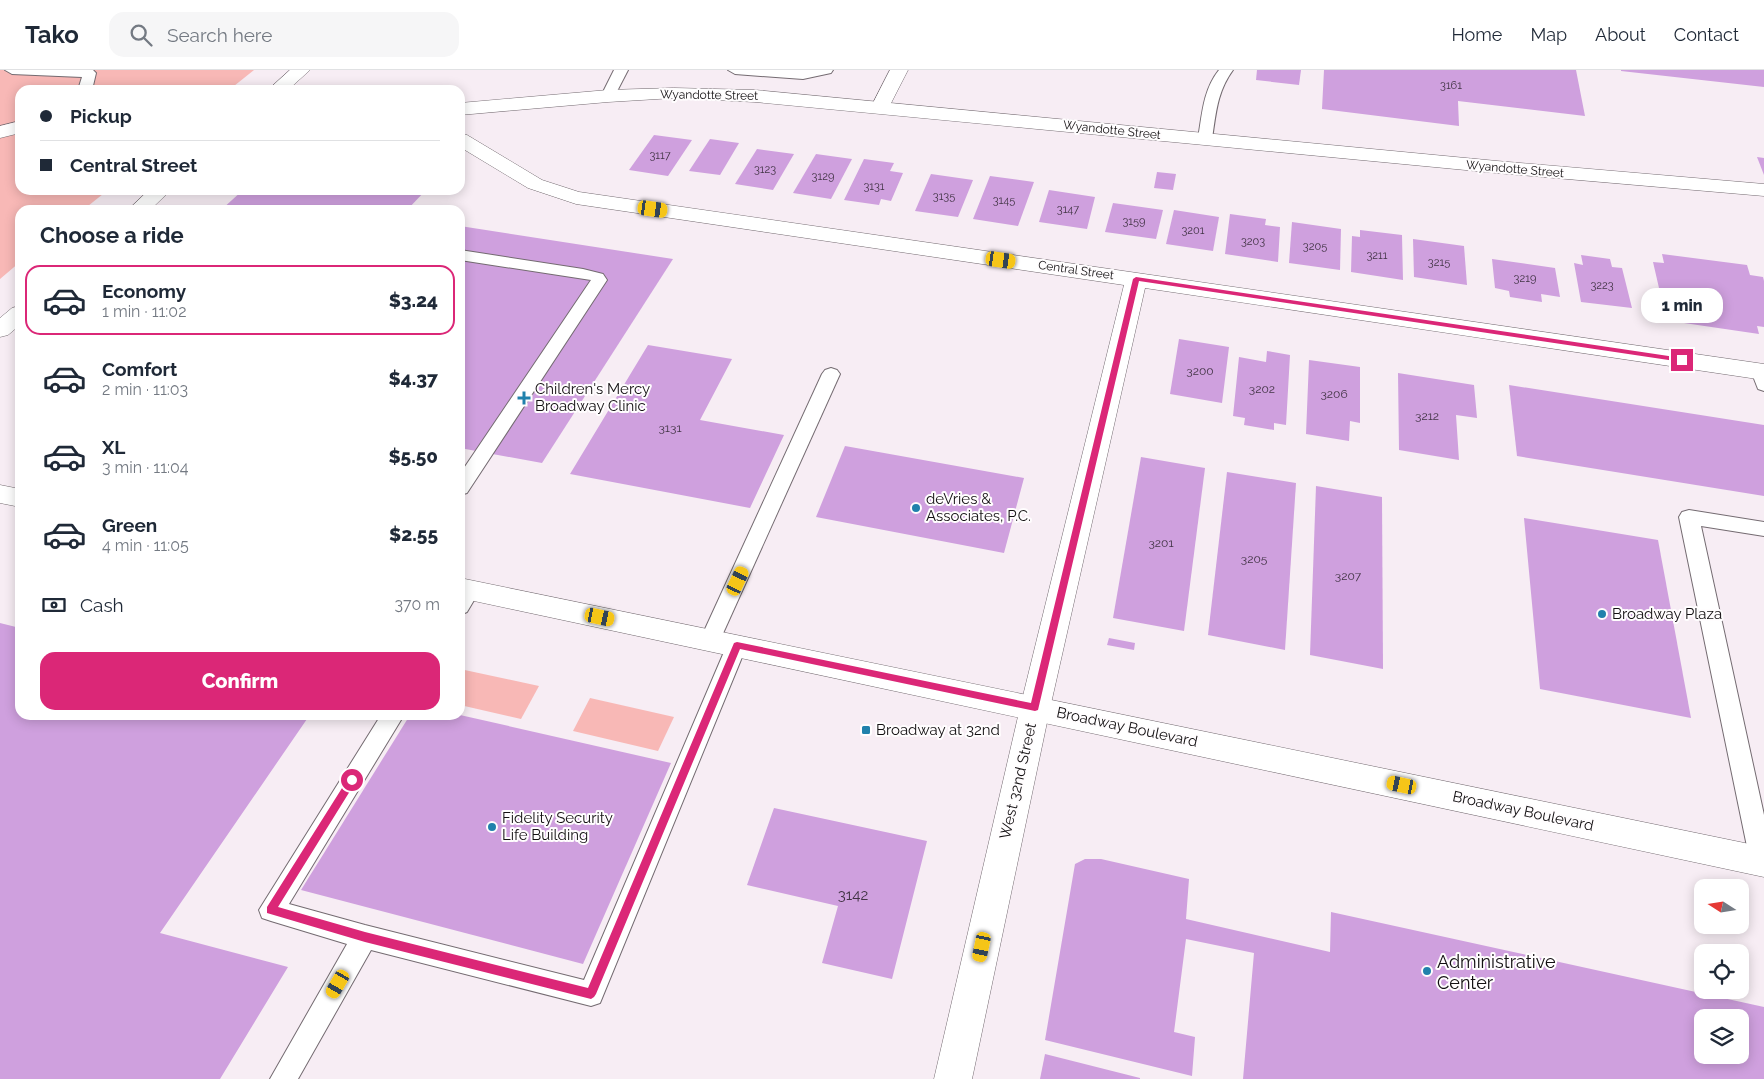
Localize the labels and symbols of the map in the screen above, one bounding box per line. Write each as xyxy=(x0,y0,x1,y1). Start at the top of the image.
house number: 3161 xyxy=(1440,79,1462,92)
street label: Wyandotte Street xyxy=(660,87,758,103)
street label: Wyandotte Street xyxy=(1062,118,1162,142)
house number: 3117 xyxy=(649,149,671,162)
street label: Wyandotte Street xyxy=(1466,158,1564,180)
house number: 3123 xyxy=(754,163,776,176)
house number: 3129 xyxy=(812,170,834,183)
house number: 3131 xyxy=(863,180,885,193)
house number: 3135 xyxy=(933,190,955,203)
house number: 3145 xyxy=(993,194,1015,207)
car xyxy=(637,199,668,219)
house number: 3147 xyxy=(1057,203,1079,216)
house number: 3159 xyxy=(1122,215,1146,228)
house number: 3201 xyxy=(1181,224,1205,237)
house number: 3203 xyxy=(1241,235,1265,248)
house number: 3205 xyxy=(1303,240,1327,253)
house number: 3211 xyxy=(1366,249,1388,262)
car xyxy=(985,250,1016,270)
house number: 3215 xyxy=(1428,256,1450,269)
street label: Central Street xyxy=(1037,258,1115,282)
house number: 3219 xyxy=(1514,272,1536,285)
house number: 3223 xyxy=(1590,279,1614,292)
callout: 1 min xyxy=(1641,288,1723,322)
route end xyxy=(1671,349,1693,371)
house number: 3200 xyxy=(1186,364,1214,378)
place label: Children's Mercy Broadway Clinic xyxy=(535,380,650,415)
house number: 3202 xyxy=(1249,382,1275,396)
house number: 3206 xyxy=(1320,387,1348,401)
marker: Children's Mercy Broadway Clinic xyxy=(517,391,531,405)
house number: 3212 xyxy=(1415,409,1439,423)
house number: 3131 xyxy=(658,421,682,435)
place label: deVries & Associates, P.C. xyxy=(926,490,1031,525)
marker: deVries & Associates, P.C. xyxy=(910,502,922,514)
house number: 3201 xyxy=(1148,536,1174,550)
house number: 3205 xyxy=(1241,552,1268,566)
car xyxy=(724,564,751,598)
house number: 3207 xyxy=(1335,569,1362,583)
place label: Broadway Plaza xyxy=(1612,605,1722,623)
car xyxy=(583,607,616,627)
marker: Broadway Plaza xyxy=(1596,608,1608,620)
street label: Broadway Boulevard xyxy=(1055,703,1199,751)
place label: Broadway at 32nd xyxy=(876,721,1000,739)
street label: West 32nd Street xyxy=(996,721,1040,841)
marker: Broadway at 32nd xyxy=(860,724,872,736)
route start xyxy=(341,769,363,791)
car xyxy=(1385,775,1418,795)
street label: Broadway Boulevard xyxy=(1451,787,1595,835)
place label: Fidelity Security Life Building xyxy=(502,809,613,844)
marker: Fidelity Security Life Building xyxy=(486,821,498,833)
north arrow xyxy=(1694,879,1749,934)
house number: 3142 xyxy=(838,886,868,904)
car xyxy=(971,931,992,963)
place label: Administrative Center xyxy=(1437,951,1556,993)
marker: Administrative Center xyxy=(1421,965,1433,977)
car xyxy=(324,967,351,1001)

